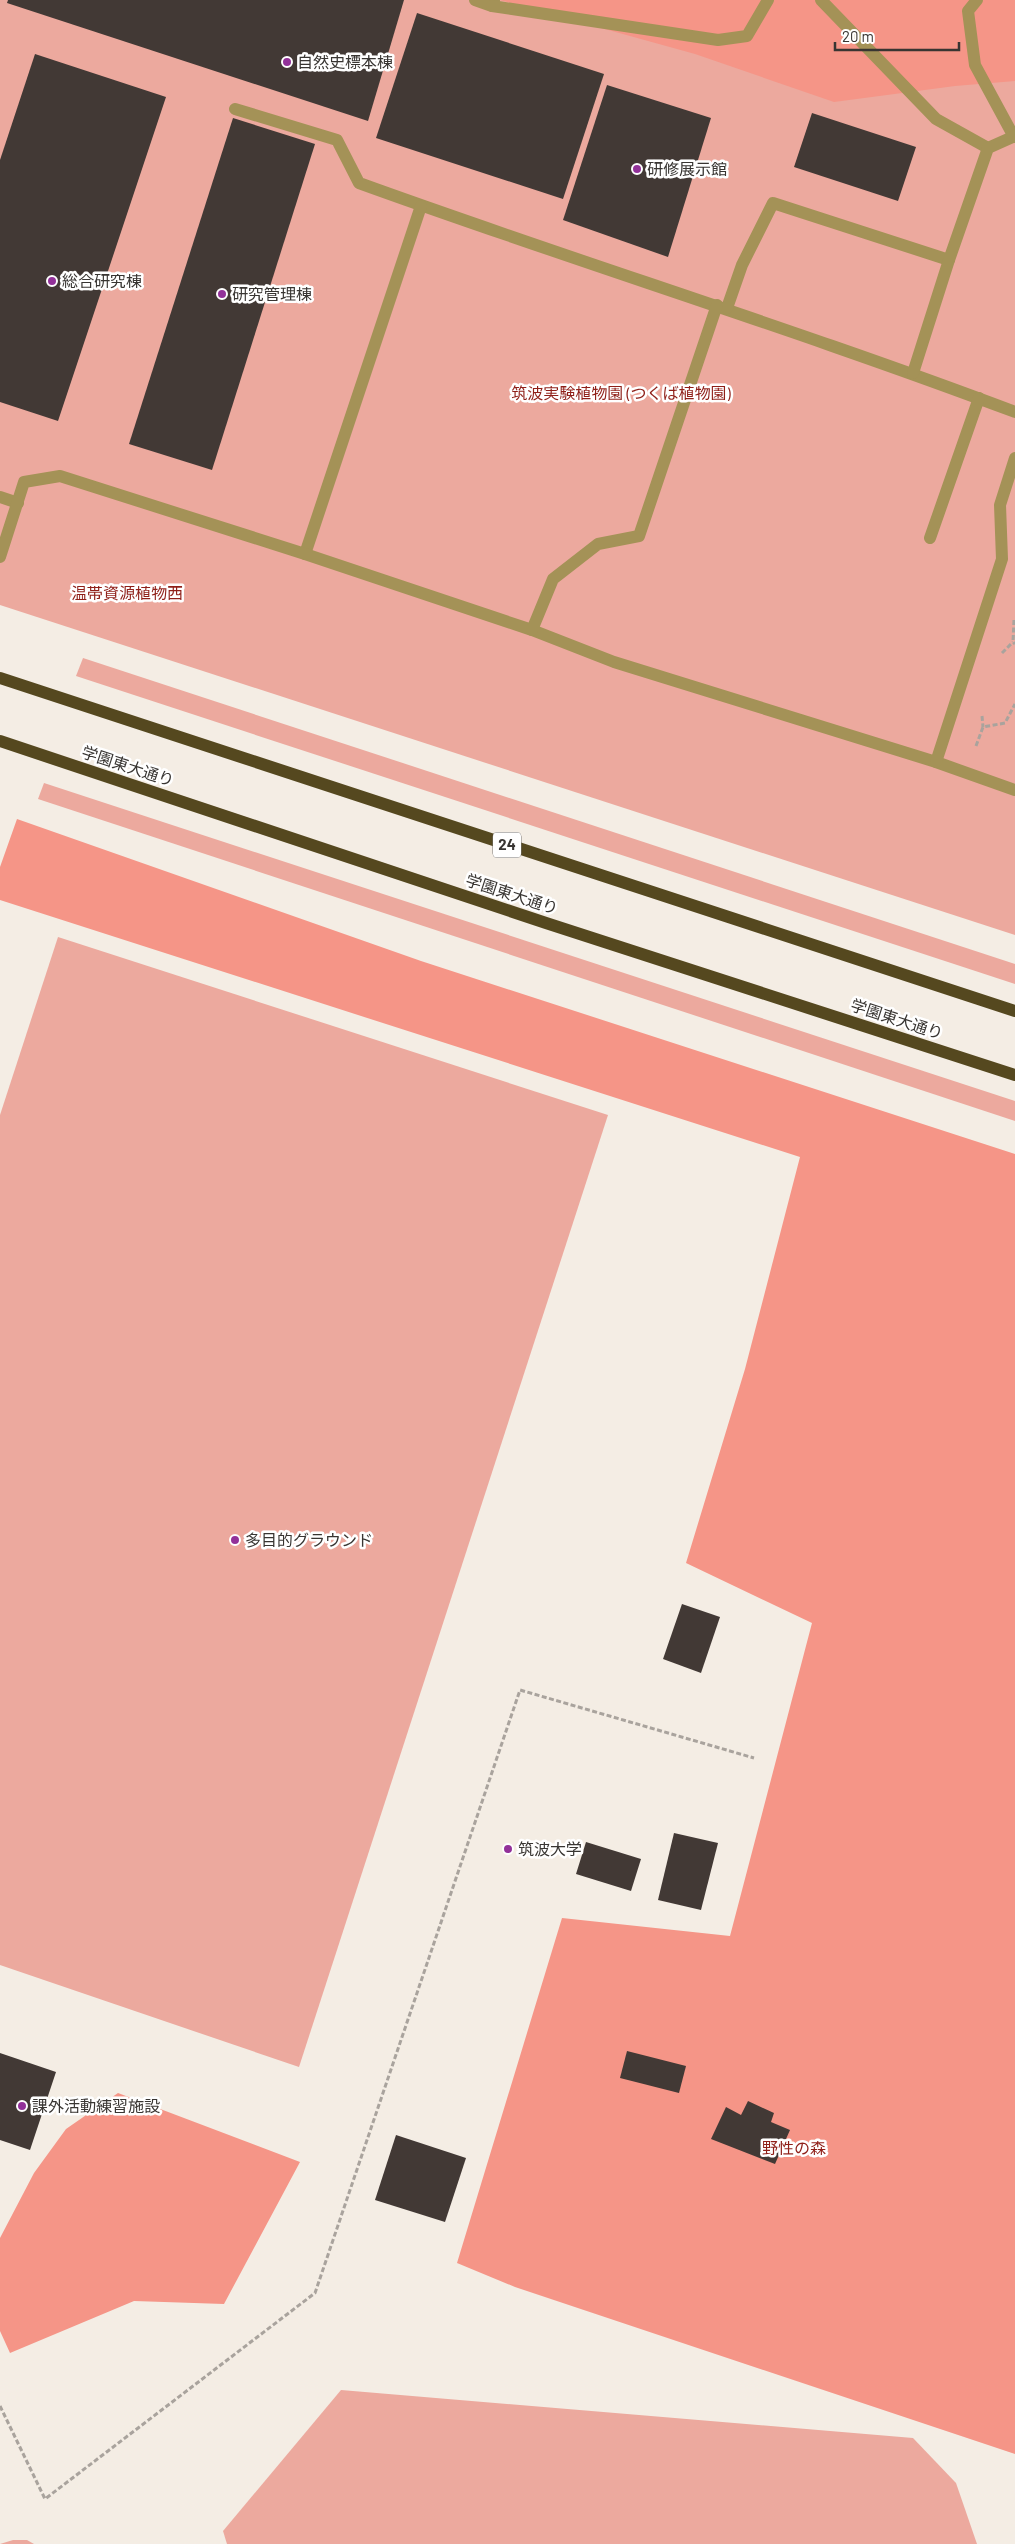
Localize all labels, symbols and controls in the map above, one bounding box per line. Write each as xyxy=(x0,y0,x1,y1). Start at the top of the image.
scale bar xyxy=(835,20,959,52)
text: 20 m xyxy=(842,27,874,45)
place label: 自然史標本棟 xyxy=(297,52,393,71)
marker: 自然史標本棟 xyxy=(281,56,293,68)
place label: 研修展示館 xyxy=(647,159,727,178)
marker: 研修展示館 xyxy=(631,163,643,175)
place label: 総合研究棟 xyxy=(62,271,142,290)
marker: 総合研究棟 xyxy=(46,275,58,287)
place label: 研究管理棟 xyxy=(232,284,312,303)
marker: 研究管理棟 xyxy=(216,288,228,300)
park label: 筑波実験植物園 (つくば植物園) xyxy=(511,383,732,402)
park label: 温帯資源植物西 xyxy=(71,583,183,602)
street label: 学園東大通り xyxy=(80,742,177,789)
road number: 24 xyxy=(493,832,521,858)
street label: 学園東大通り xyxy=(464,870,561,917)
street label: 学園東大通り xyxy=(849,995,946,1042)
place label: 多目的グラウンド xyxy=(245,1530,373,1549)
marker: 多目的グラウンド xyxy=(229,1534,241,1546)
place label: 筑波大学 xyxy=(518,1839,582,1858)
marker: 筑波大学 xyxy=(502,1843,514,1855)
place label: 課外活動練習施設 xyxy=(32,2096,160,2115)
marker: 課外活動練習施設 xyxy=(16,2100,28,2112)
park label: 野性の森 xyxy=(762,2138,826,2157)

